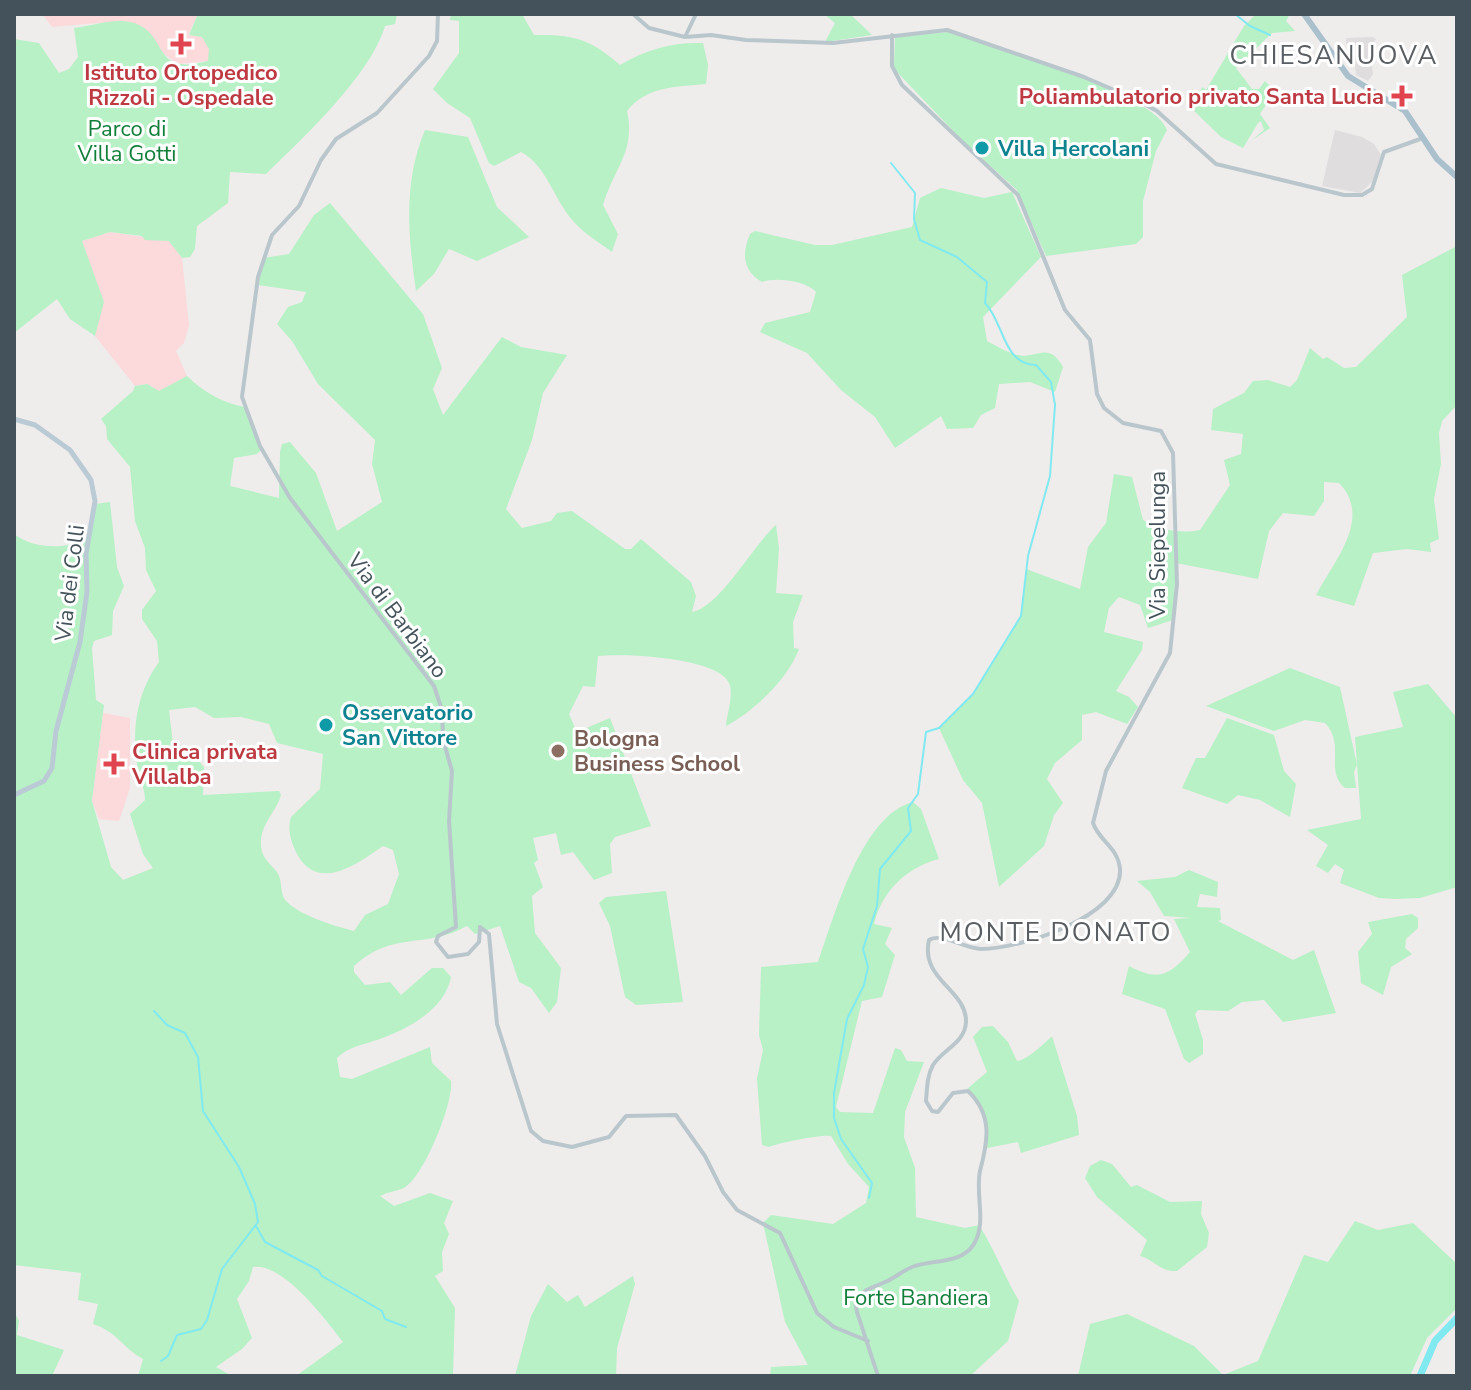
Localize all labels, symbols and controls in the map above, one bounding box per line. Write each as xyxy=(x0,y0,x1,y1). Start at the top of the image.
marker: Istituto Ortopedico Rizzoli - Ospedale xyxy=(170,33,192,55)
district label: CHIESANUOVA xyxy=(1230,38,1438,73)
place label: Istituto Ortopedico Rizzoli - Ospedale xyxy=(84,58,278,113)
place label: Poliambulatorio privato Santa Lucia xyxy=(1019,82,1384,112)
marker: Poliambulatorio privato Santa Lucia xyxy=(1391,85,1413,107)
park label: Parco di Villa Gotti xyxy=(77,114,176,169)
place label: Villa Hercolani xyxy=(997,134,1149,164)
marker: Villa Hercolani xyxy=(973,139,991,157)
street label: Via Siepelunga xyxy=(1143,471,1173,620)
street label: Via dei Colli xyxy=(48,523,92,644)
street label: Via di Barbiano xyxy=(340,546,454,684)
place label: Osservatorio San Vittore xyxy=(342,698,473,753)
marker: Osservatorio San Vittore xyxy=(317,716,335,734)
place label: Bologna Business School xyxy=(574,724,740,779)
place label: Clinica privata Villalba xyxy=(131,737,278,792)
marker: Bologna Business School xyxy=(549,742,567,760)
marker: Clinica privata Villalba xyxy=(103,753,125,775)
district label: MONTE DONATO xyxy=(940,915,1172,950)
park label: Forte Bandiera xyxy=(843,1283,989,1313)

